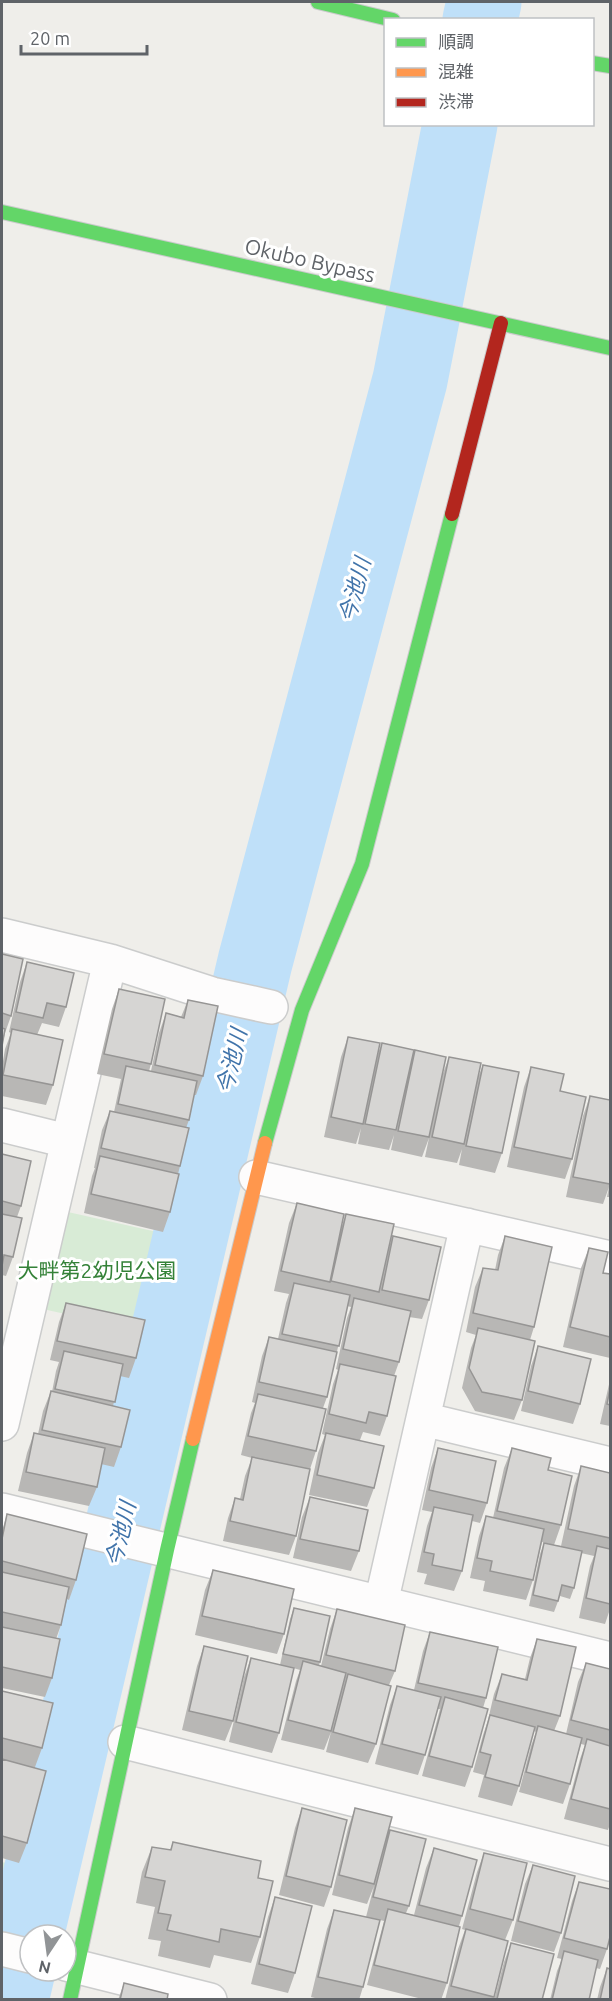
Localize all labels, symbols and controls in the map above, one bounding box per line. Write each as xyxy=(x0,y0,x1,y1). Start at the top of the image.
scale bar xyxy=(21,18,147,56)
legend xyxy=(384,18,594,126)
text: 20 m xyxy=(30,28,70,48)
text: 順調 xyxy=(438,31,474,51)
text: 混雑 xyxy=(438,61,474,81)
text: 渋滞 xyxy=(438,91,474,111)
street label: Okubo Bypass xyxy=(243,233,377,287)
water label: 今池川 xyxy=(333,553,375,625)
water label: 今池川 xyxy=(211,1024,251,1096)
park label: 大畔第2幼児公園 xyxy=(18,1258,176,1282)
water label: 今池川 xyxy=(100,1497,140,1569)
north arrow xyxy=(18,1923,78,1983)
text: N xyxy=(37,1958,52,1978)

